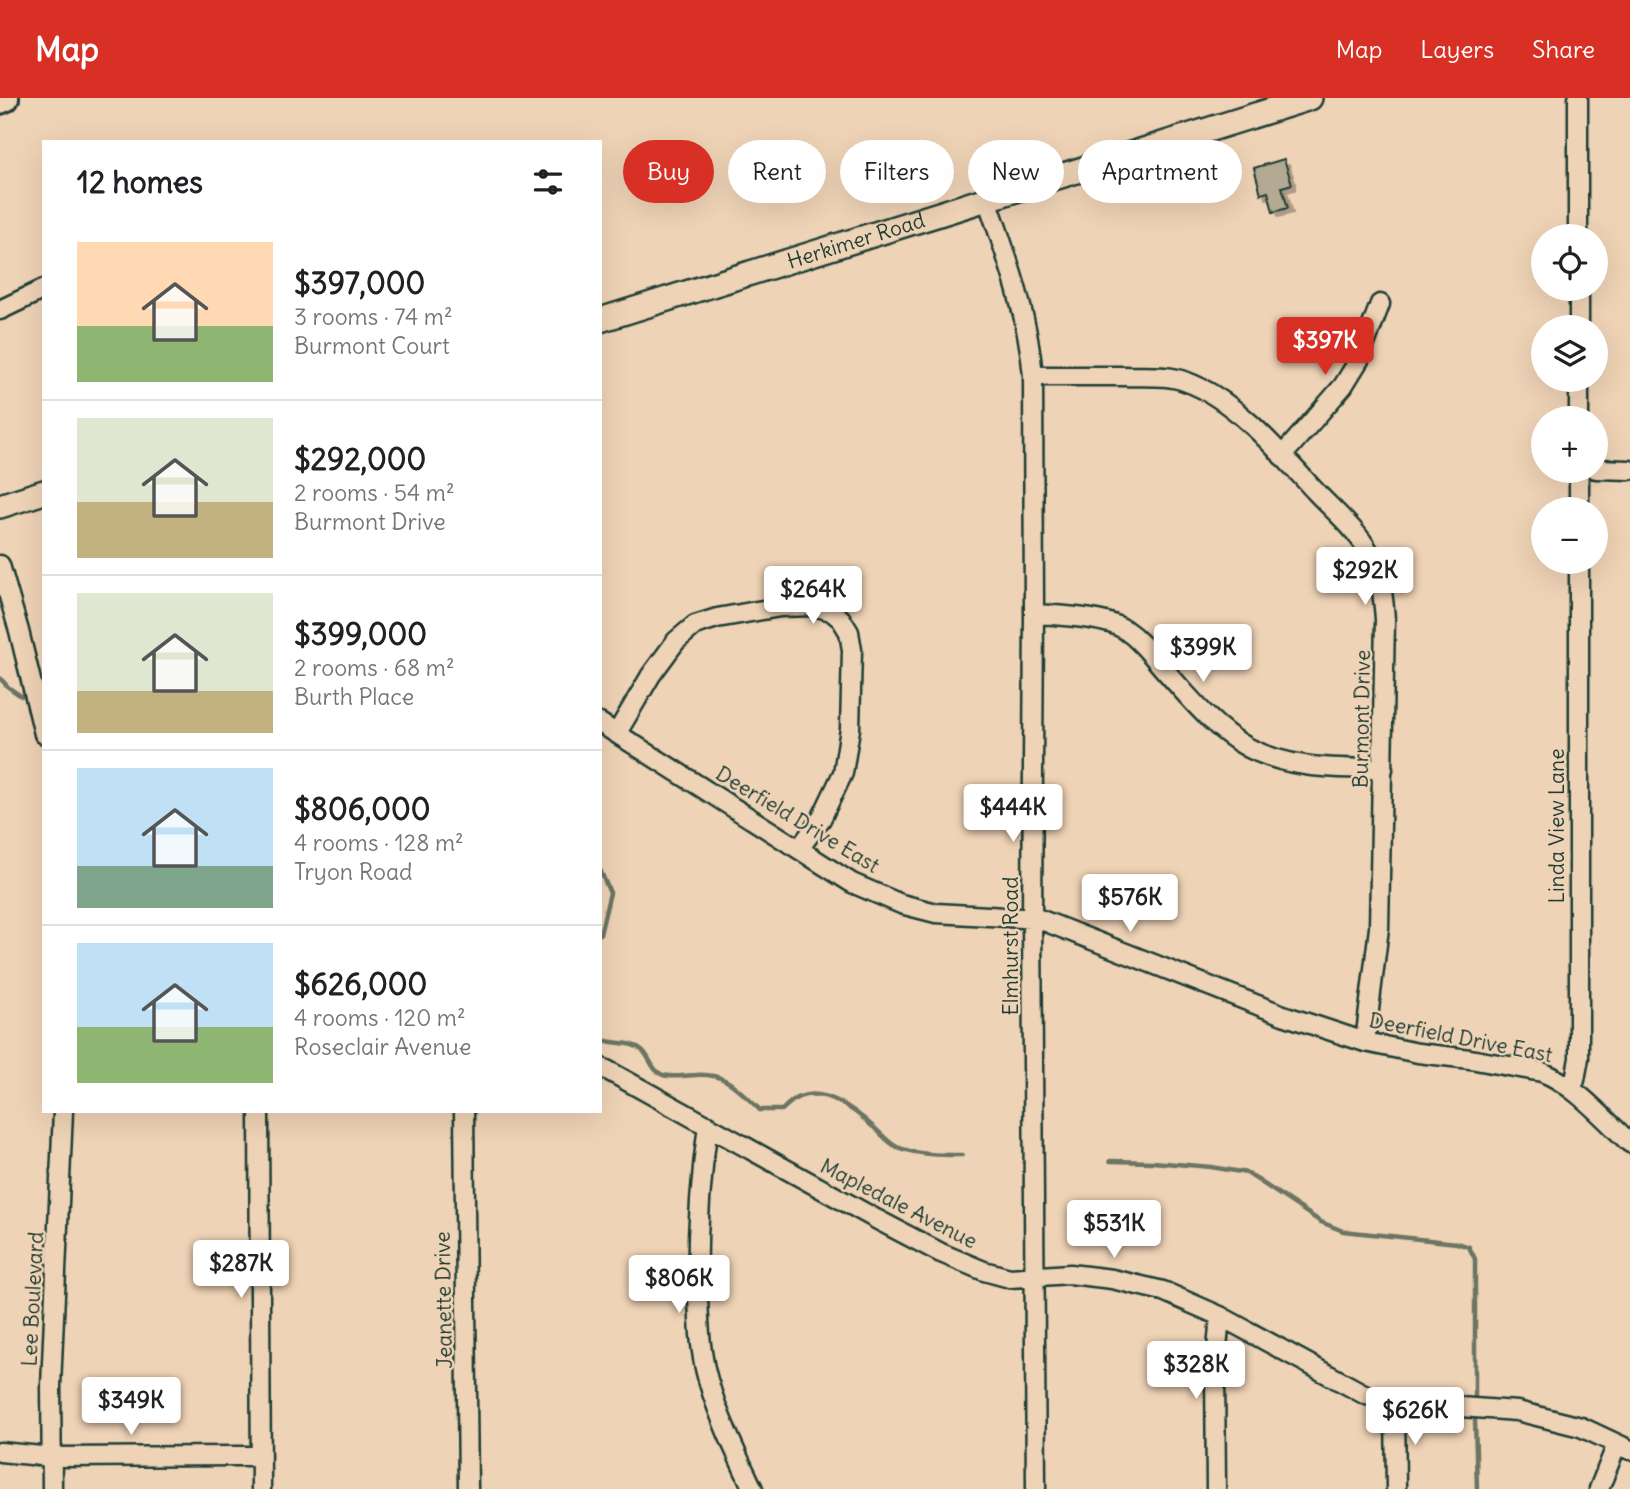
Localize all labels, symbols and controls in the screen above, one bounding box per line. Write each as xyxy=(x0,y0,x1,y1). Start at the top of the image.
text: Map xyxy=(35,28,99,70)
text: Map xyxy=(1336,34,1382,64)
text: Layers xyxy=(1420,34,1494,64)
text: Share xyxy=(1532,34,1595,64)
chip: Buy xyxy=(623,140,714,203)
chip: Rent xyxy=(728,140,826,203)
chip: Filters xyxy=(840,140,954,203)
chip: New xyxy=(968,140,1064,203)
chip: Apartment xyxy=(1078,140,1242,203)
text: 12 homes xyxy=(77,163,203,201)
icon: filters xyxy=(529,163,567,201)
street label: Herkimer Road xyxy=(784,206,928,274)
map controls xyxy=(1531,224,1608,574)
button: locate xyxy=(1531,224,1608,301)
text: $397,000 xyxy=(294,264,425,302)
icon: home xyxy=(133,270,217,354)
text: 3 rooms · 74 m² xyxy=(294,302,453,331)
button: layers xyxy=(1531,315,1608,392)
pin: $397K xyxy=(1276,317,1374,377)
text: $397K xyxy=(1293,325,1357,354)
text: Burmont Court xyxy=(294,331,450,360)
button: + xyxy=(1531,406,1608,483)
text: $292,000 xyxy=(294,440,426,478)
icon: home xyxy=(133,446,217,530)
text: 2 rooms · 54 m² xyxy=(294,478,455,507)
button: − xyxy=(1531,497,1608,574)
text: Burmont Drive xyxy=(294,507,446,536)
pin: $292K xyxy=(1316,547,1414,607)
text: $292K xyxy=(1332,555,1398,584)
pin: $264K xyxy=(764,566,862,626)
text: $264K xyxy=(780,574,846,603)
text: $399,000 xyxy=(294,615,427,653)
icon: home xyxy=(133,621,217,705)
pin: $399K xyxy=(1154,624,1252,684)
text: $399K xyxy=(1170,632,1236,661)
street label: Burmont Drive xyxy=(1346,650,1376,788)
text: 2 rooms · 68 m² xyxy=(294,653,455,682)
text: Burth Place xyxy=(294,682,414,711)
street label: Linda View Lane xyxy=(1543,748,1570,904)
street label: Deerfield Drive East xyxy=(711,759,885,879)
pin: $444K xyxy=(964,784,1062,844)
text: $806,000 xyxy=(294,790,430,828)
text: $444K xyxy=(980,792,1046,821)
icon: home xyxy=(133,796,217,880)
text: 4 rooms · 128 m² xyxy=(294,828,464,857)
text: Tryon Road xyxy=(294,857,413,886)
pin: $576K xyxy=(1081,874,1179,934)
street label: Elmhurst Road xyxy=(997,876,1024,1016)
text: $576K xyxy=(1098,882,1162,911)
text: $626,000 xyxy=(294,965,427,1003)
icon: home xyxy=(133,971,217,1055)
text: 4 rooms · 120 m² xyxy=(294,1003,466,1032)
street label: Deerfield Drive East xyxy=(1367,1006,1555,1068)
text: Roseclair Avenue xyxy=(294,1032,471,1061)
street label: Mapledale Avenue xyxy=(816,1152,982,1254)
pin: $531K xyxy=(1065,1200,1163,1260)
text: $531K xyxy=(1083,1208,1145,1237)
street label: Lee Boulevard xyxy=(15,1231,49,1367)
street label: Jeanette Drive xyxy=(428,1231,458,1369)
pin: $287K xyxy=(192,1240,290,1300)
text: $287K xyxy=(209,1248,273,1277)
pin: $806K xyxy=(630,1256,728,1315)
text: $806K xyxy=(645,1263,713,1292)
pin: $328K xyxy=(1147,1342,1245,1401)
text: $328K xyxy=(1163,1349,1229,1378)
pin: $349K xyxy=(82,1378,180,1437)
text: $349K xyxy=(98,1385,164,1414)
pin: $626K xyxy=(1366,1388,1464,1447)
text: $626K xyxy=(1382,1395,1448,1424)

